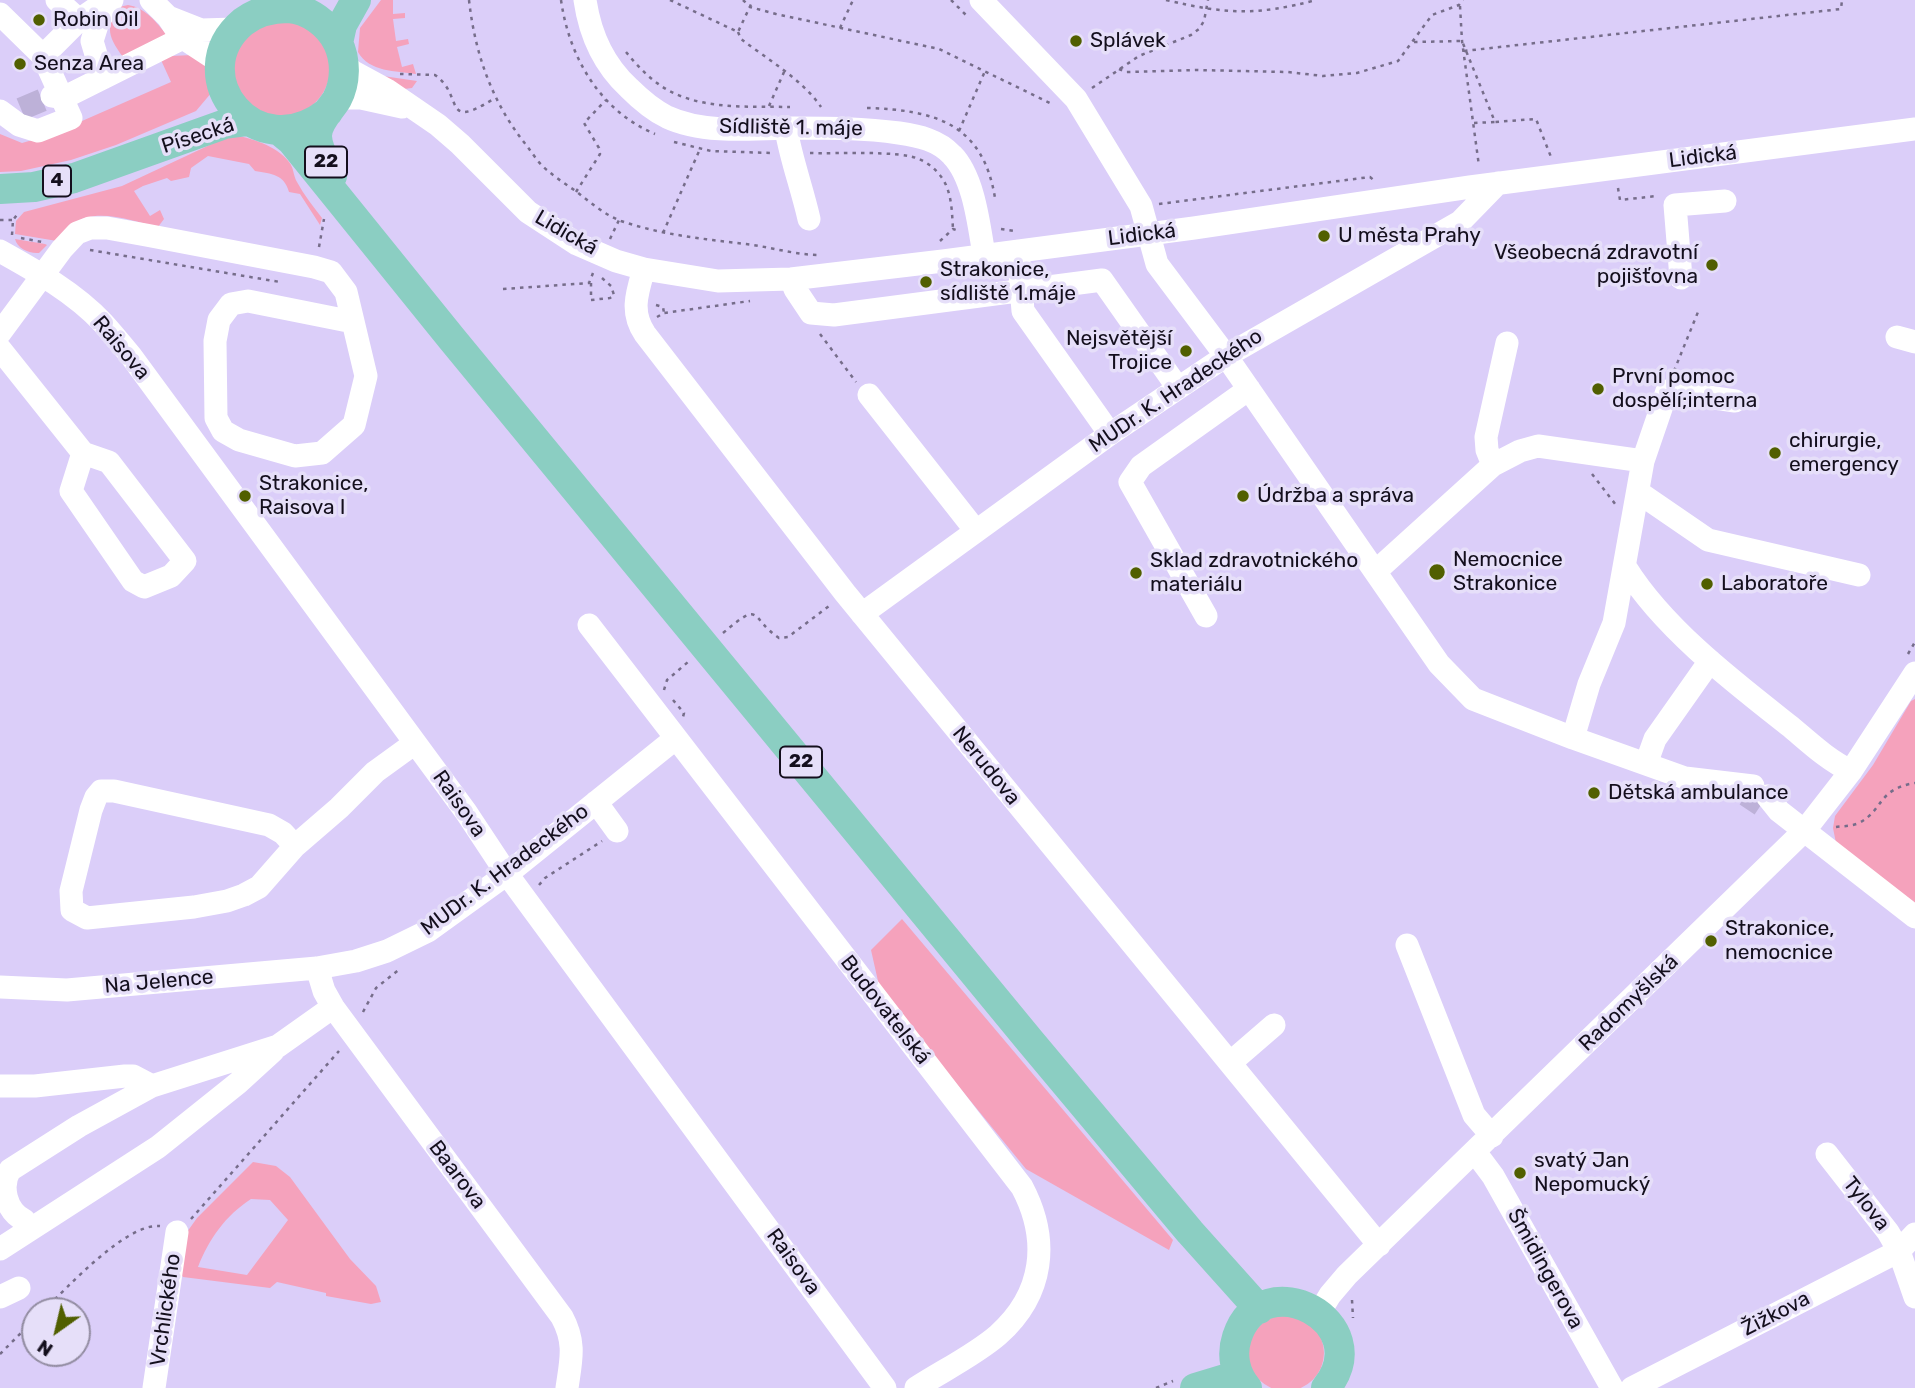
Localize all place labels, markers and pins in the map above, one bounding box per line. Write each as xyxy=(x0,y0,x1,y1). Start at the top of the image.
place label: Robin Oil xyxy=(53,7,139,33)
marker: Robin Oil xyxy=(31,12,47,28)
place label: Splávek xyxy=(1090,28,1166,54)
marker: Splávek xyxy=(1068,33,1084,49)
place label: Senza Area xyxy=(34,51,144,77)
marker: Senza Area xyxy=(12,56,28,72)
place label: U města Prahy xyxy=(1338,223,1481,249)
marker: U města Prahy xyxy=(1316,228,1332,244)
place label: Všeobecná zdravotní pojišťovna xyxy=(1494,240,1698,290)
place label: Strakonice, sídliště 1.máje xyxy=(940,257,1076,307)
marker: Všeobecná zdravotní pojišťovna xyxy=(1704,257,1720,273)
marker: Strakonice, sídliště 1.máje xyxy=(918,274,934,290)
place label: Nejsvětější Trojice xyxy=(1066,326,1172,376)
marker: Nejsvětější Trojice xyxy=(1178,343,1194,359)
place label: První pomoc dospělí;interna xyxy=(1612,364,1757,414)
marker: První pomoc dospělí;interna xyxy=(1590,381,1606,397)
place label: chirurgie, emergency xyxy=(1789,428,1899,478)
marker: chirurgie, emergency xyxy=(1767,445,1783,461)
place label: Strakonice, Raisova I xyxy=(259,471,368,521)
place label: Údržba a správa xyxy=(1257,483,1414,509)
marker: Strakonice, Raisova I xyxy=(237,488,253,504)
marker: Údržba a správa xyxy=(1235,488,1251,504)
place label: Nemocnice Strakonice xyxy=(1453,547,1563,597)
place label: Sklad zdravotnického materiálu xyxy=(1150,548,1358,598)
marker: Nemocnice Strakonice xyxy=(1427,562,1447,582)
marker: Sklad zdravotnického materiálu xyxy=(1128,565,1144,581)
place label: Laboratoře xyxy=(1721,571,1828,597)
marker: Laboratoře xyxy=(1699,576,1715,592)
place label: Dětská ambulance xyxy=(1608,780,1789,806)
marker: Dětská ambulance xyxy=(1586,785,1602,801)
place label: Strakonice, nemocnice xyxy=(1725,916,1834,966)
marker: Strakonice, nemocnice xyxy=(1703,933,1719,949)
place label: svatý Jan Nepomucký xyxy=(1534,1148,1650,1198)
marker: svatý Jan Nepomucký xyxy=(1512,1165,1528,1181)

